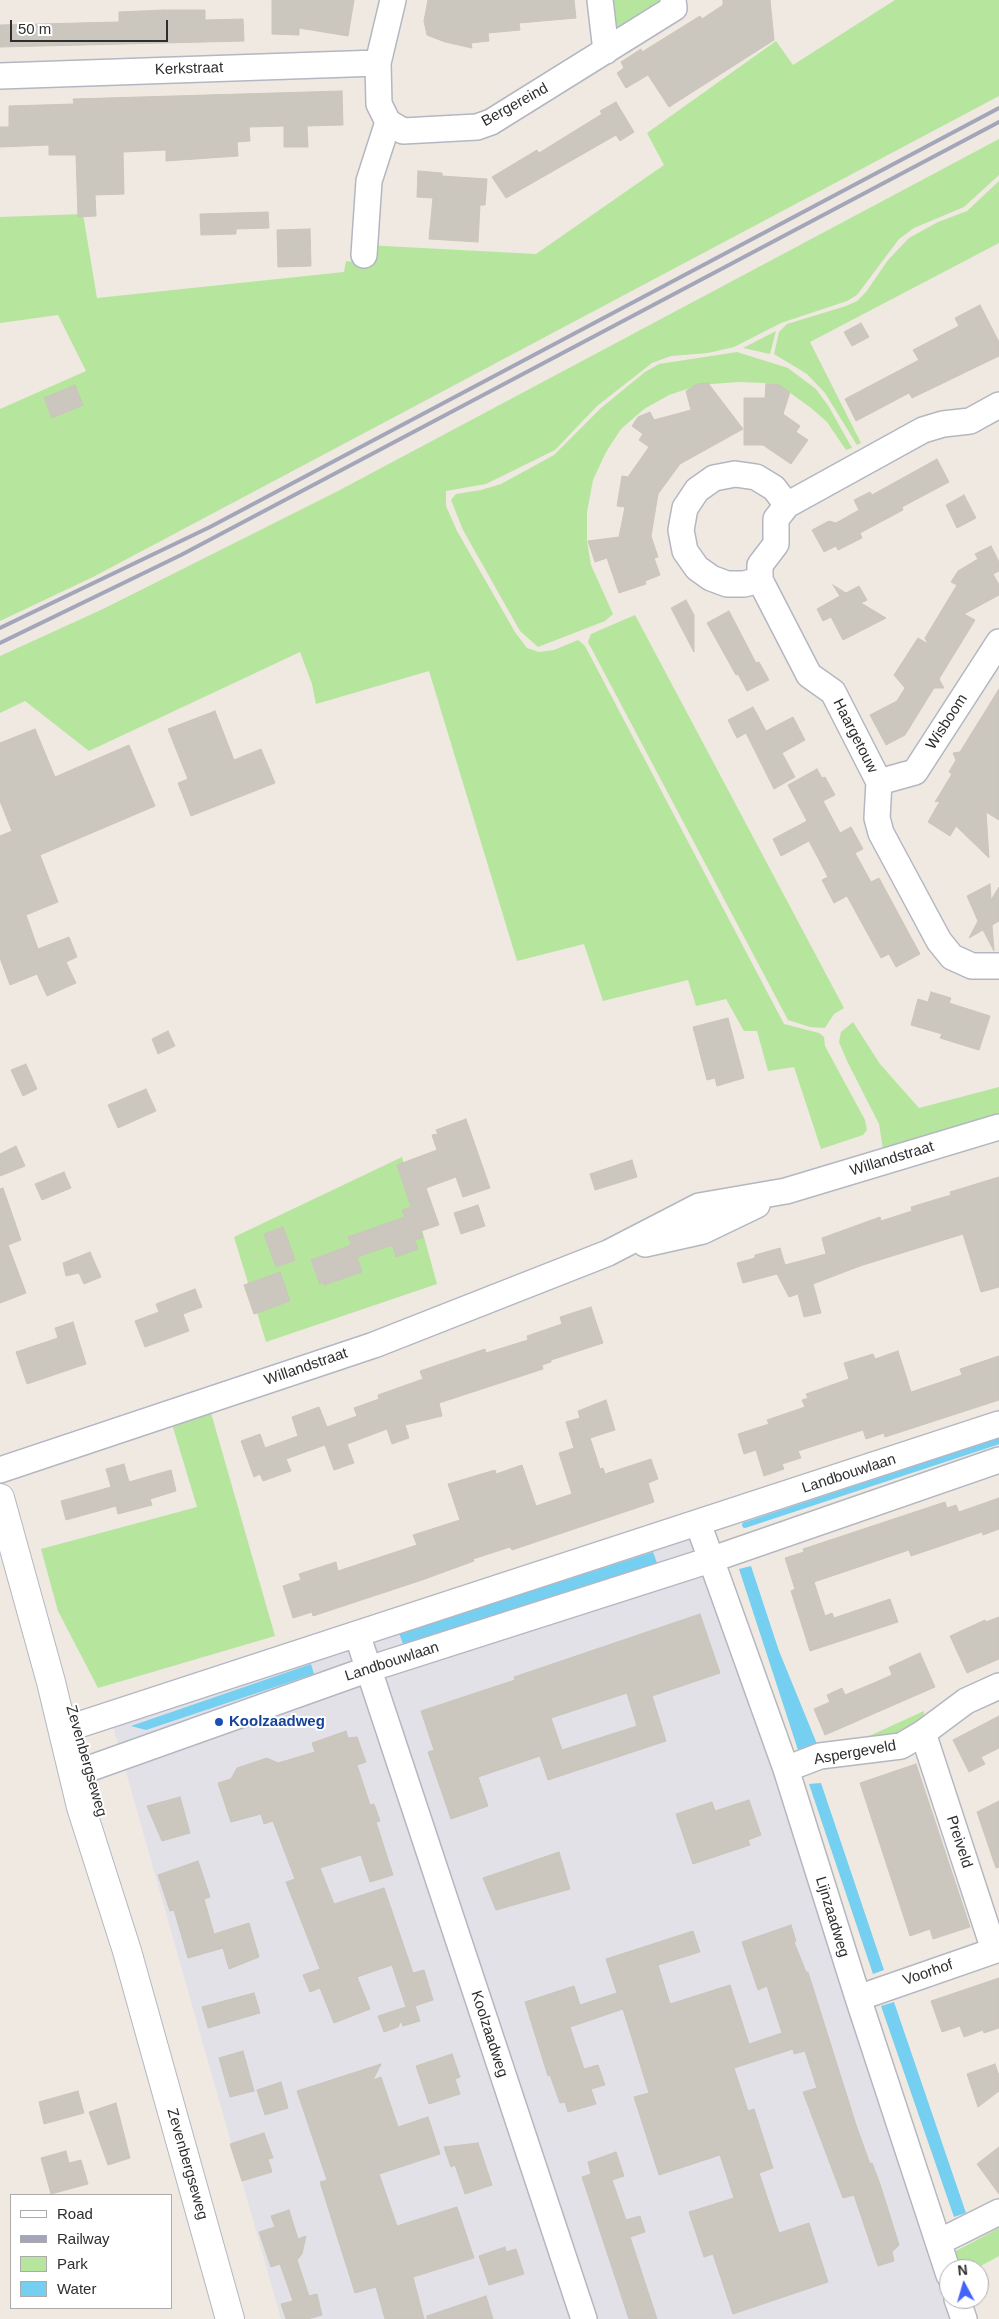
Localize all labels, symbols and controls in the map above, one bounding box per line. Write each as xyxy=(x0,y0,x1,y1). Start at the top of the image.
scale bar xyxy=(12,10,170,42)
text: 50 m xyxy=(18,20,51,37)
street label: Kerkstraat xyxy=(155,59,223,79)
street label: Bergereind xyxy=(479,79,551,131)
street label: Wisboom xyxy=(922,691,972,753)
street label: Haargetouw xyxy=(829,696,881,776)
street label: Willandstraat xyxy=(848,1138,936,1180)
street label: Willandstraat xyxy=(262,1344,350,1390)
street label: Landbouwlaan xyxy=(800,1450,898,1498)
street label: Landbouwlaan xyxy=(343,1638,441,1686)
street label: Zevenbergseweg xyxy=(61,1703,111,1819)
place label: Koolzaadweg xyxy=(229,1713,325,1731)
marker: Koolzaadweg xyxy=(213,1716,225,1728)
street label: Aspergeveld xyxy=(812,1737,898,1769)
street label: Preiveld xyxy=(942,1813,976,1871)
street label: Lijnzaadweg xyxy=(811,1874,853,1960)
street label: Voorhof xyxy=(901,1956,955,1990)
street label: Koolzaadweg xyxy=(467,1988,511,2080)
street label: Zevenbergseweg xyxy=(162,2106,212,2222)
legend xyxy=(10,2194,172,2309)
text: Road xyxy=(57,2205,93,2222)
text: Railway xyxy=(57,2230,110,2247)
text: Park xyxy=(57,2255,88,2272)
north arrow xyxy=(939,2259,989,2309)
text: N xyxy=(957,2262,968,2279)
text: Water xyxy=(57,2280,96,2297)

